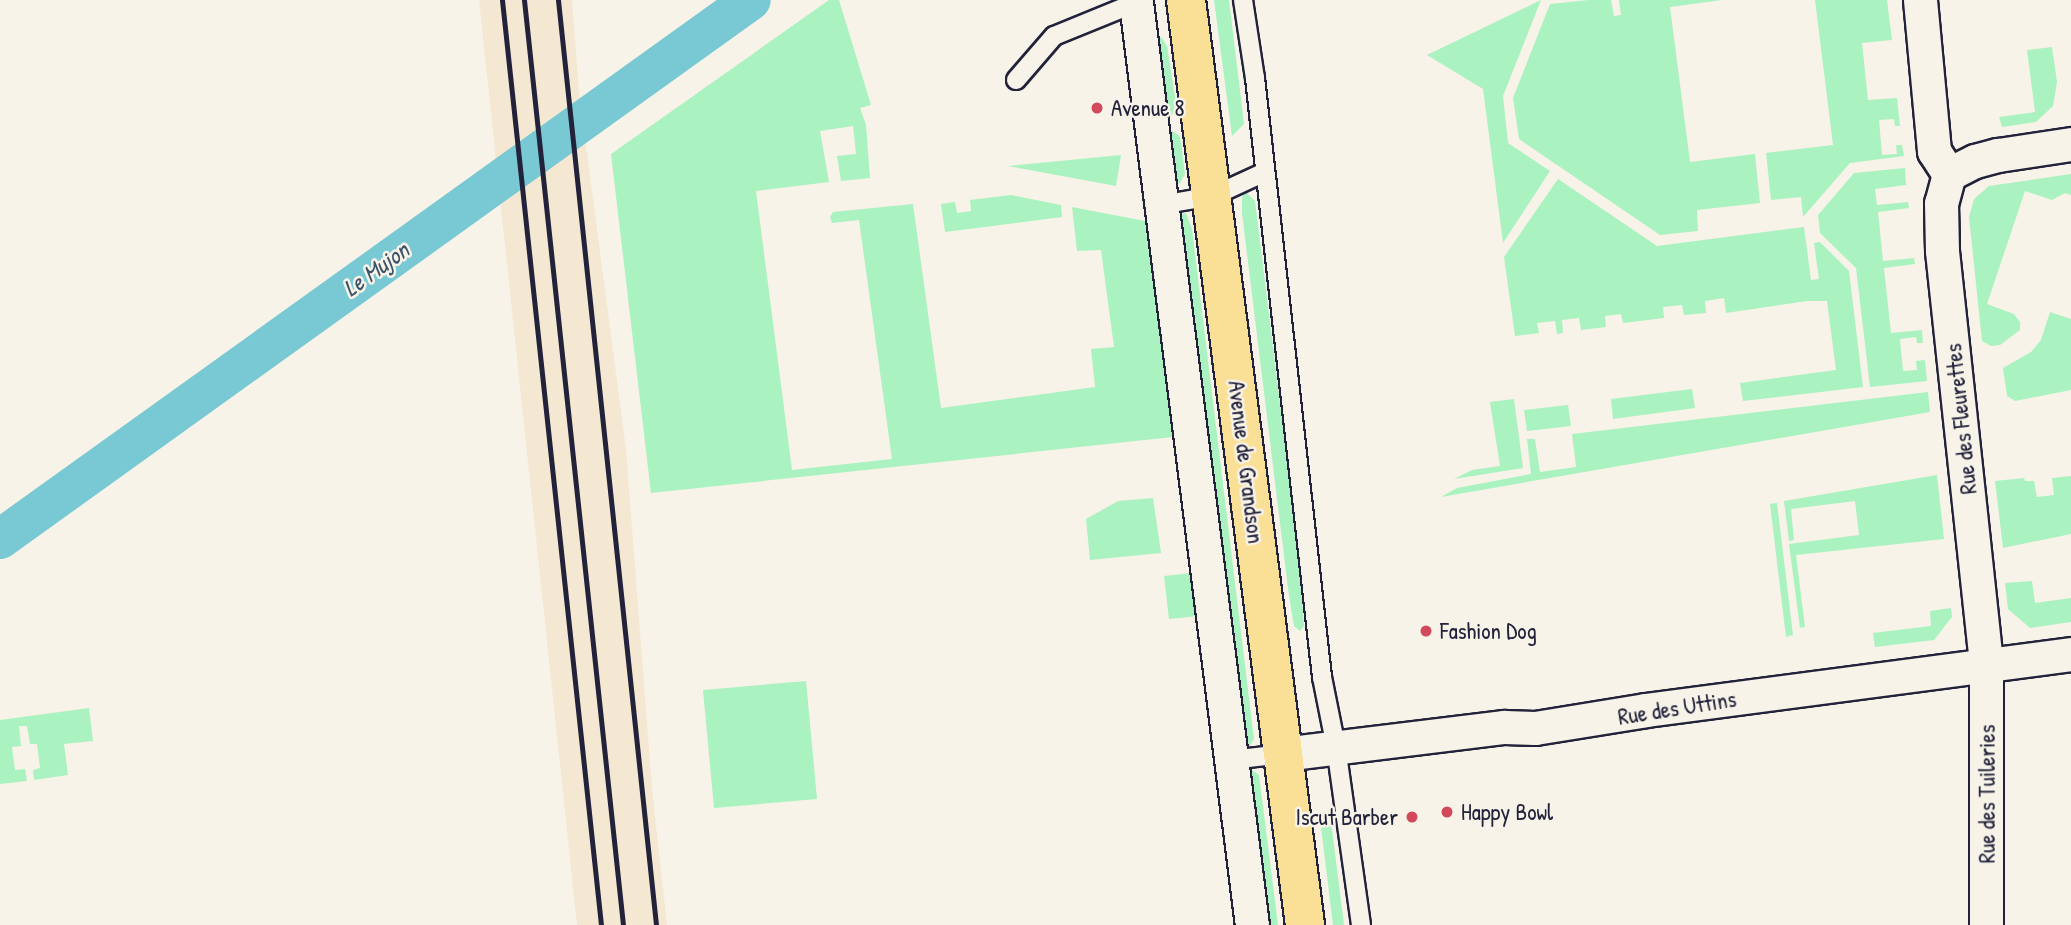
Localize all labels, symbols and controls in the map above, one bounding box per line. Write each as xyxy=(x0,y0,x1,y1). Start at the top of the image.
place label: Avenue 8 xyxy=(1111,94,1185,122)
marker: Avenue 8 xyxy=(1089,100,1105,116)
water label: Le Mujon xyxy=(338,236,414,302)
street label: Rue des Fleurettes xyxy=(1939,342,1983,496)
street label: Avenue de Grandson xyxy=(1222,379,1270,545)
place label: Fashion Dog xyxy=(1440,617,1537,645)
marker: Fashion Dog xyxy=(1418,623,1434,639)
street label: Rue des Uttins xyxy=(1616,685,1738,731)
street label: Rue des Tuileries xyxy=(1973,725,2001,863)
place label: Happy Bowl xyxy=(1461,798,1553,826)
place label: Iscut Barber xyxy=(1295,803,1398,831)
marker: Happy Bowl xyxy=(1439,804,1455,820)
marker: Iscut Barber xyxy=(1404,809,1420,825)

